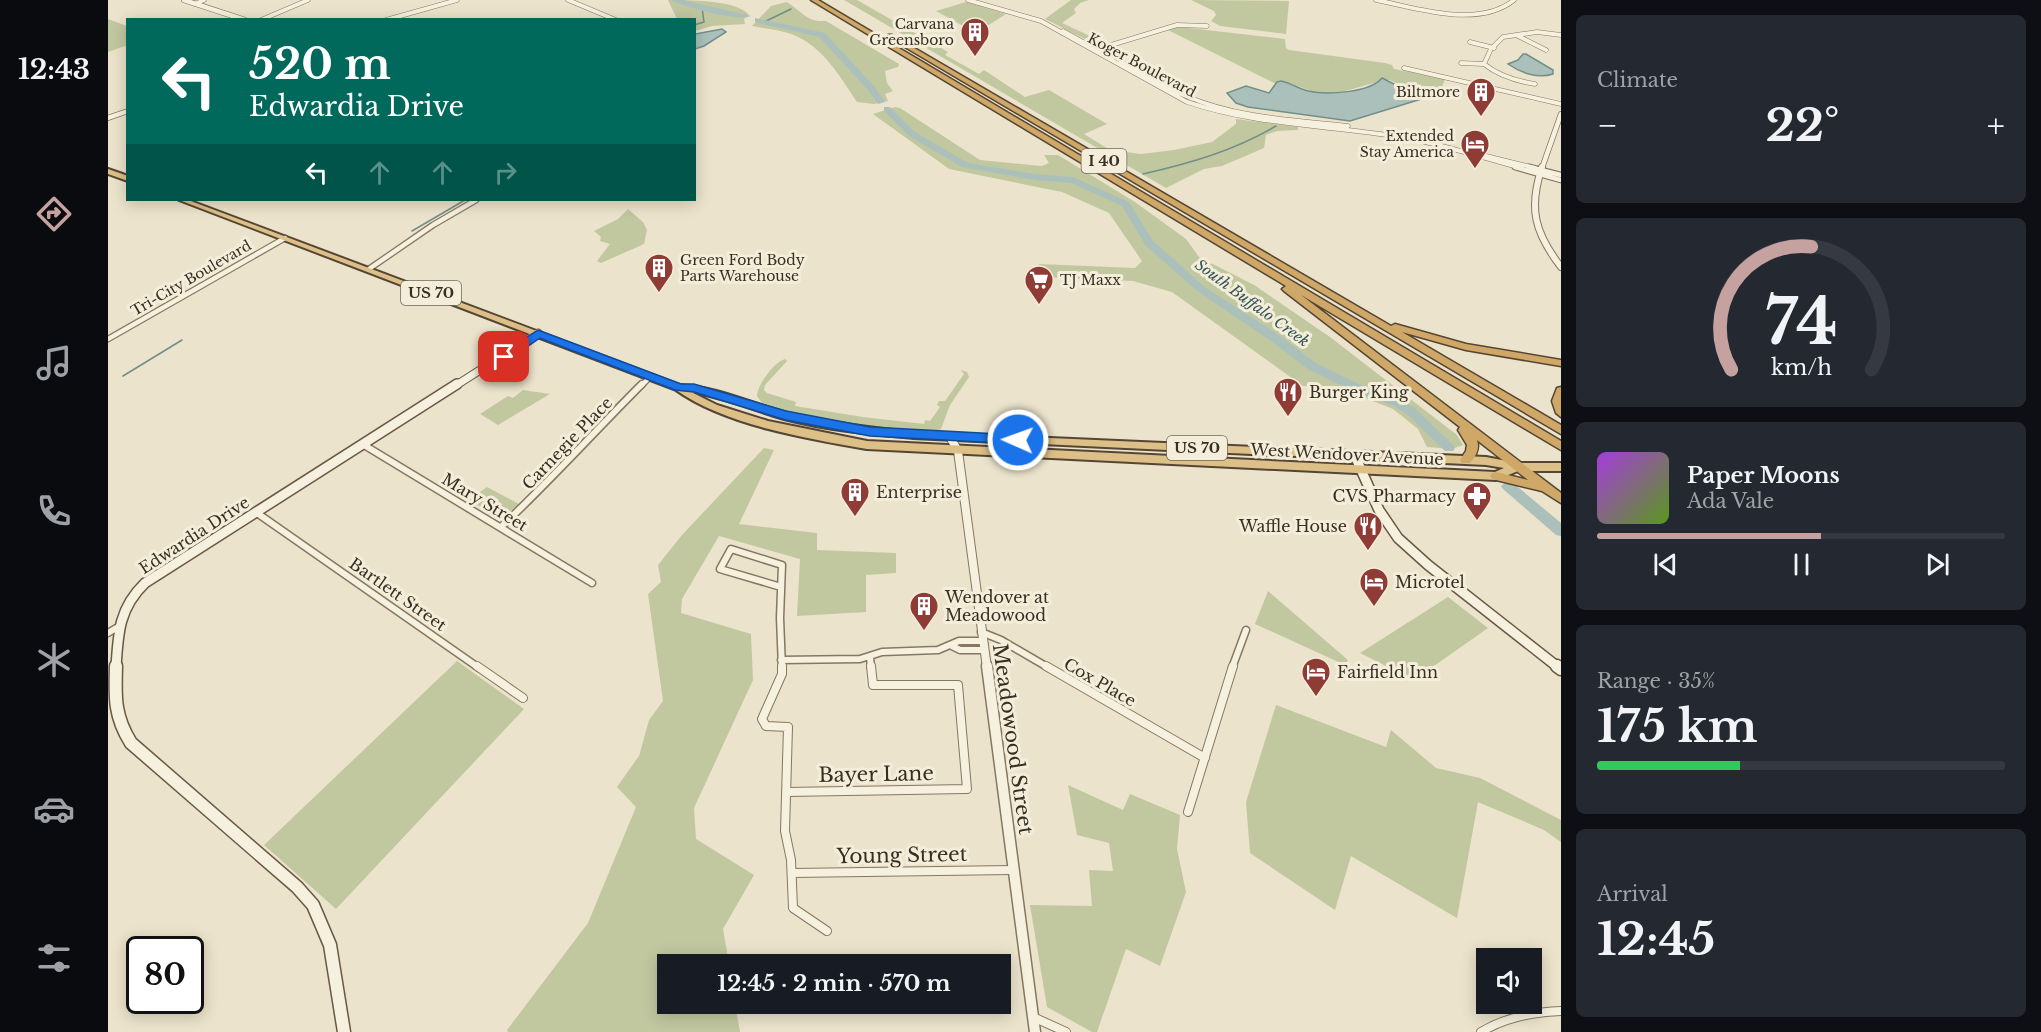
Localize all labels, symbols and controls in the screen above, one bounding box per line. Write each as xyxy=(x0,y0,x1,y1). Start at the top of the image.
place label: Carvana Greensboro xyxy=(869,15,954,49)
building icon: Carvana Greensboro xyxy=(959,16,991,58)
street label: Koger Boulevard xyxy=(1085,29,1200,101)
text: 520 m xyxy=(249,38,391,90)
icon: left xyxy=(150,42,228,120)
text: 12:43 xyxy=(18,53,90,86)
text: Climate xyxy=(1597,68,1678,92)
building icon: Biltmore xyxy=(1465,76,1497,118)
place label: Biltmore xyxy=(1396,83,1460,101)
text: Edwardia Drive xyxy=(249,90,464,123)
text: 22° xyxy=(1766,97,1839,153)
text: − xyxy=(1597,105,1618,146)
text: + xyxy=(1987,105,2005,146)
place label: Extended Stay America xyxy=(1360,127,1455,161)
hotel icon: Extended Stay America xyxy=(1459,128,1491,170)
road number: I 40 xyxy=(1082,149,1126,173)
icon: left xyxy=(300,156,333,189)
icon: ahead xyxy=(363,156,396,189)
icon: ahead xyxy=(426,156,459,189)
icon: right xyxy=(489,156,522,189)
icon: directions xyxy=(33,193,75,235)
street label: Tri-City Boulevard xyxy=(128,236,255,320)
place label: Green Ford Body Parts Warehouse xyxy=(680,251,805,285)
building icon: Green Ford Body Parts Warehouse xyxy=(643,252,675,294)
water label: South Buffalo Creek xyxy=(1191,255,1313,350)
supermarket icon: TJ Maxx xyxy=(1023,264,1055,306)
place label: TJ Maxx xyxy=(1060,271,1121,289)
road number: US 70 xyxy=(401,281,461,305)
text: 74 xyxy=(1765,283,1837,361)
pin xyxy=(478,331,529,382)
icon: arrive xyxy=(487,340,520,373)
icon: music xyxy=(33,342,75,384)
text: km/h xyxy=(1771,354,1832,381)
restaurant icon: Burger King xyxy=(1272,376,1304,418)
place label: Burger King xyxy=(1309,382,1409,402)
street label: Carnegie Place xyxy=(518,392,616,494)
position arrow xyxy=(986,408,1050,472)
road number: US 70 xyxy=(1167,436,1227,460)
street label: West Wendover Avenue xyxy=(1249,439,1444,469)
text: Paper Moons xyxy=(1687,462,1840,489)
street label: Mary Street xyxy=(439,469,531,535)
building icon: Enterprise xyxy=(839,476,871,518)
pharmacy icon: CVS Pharmacy xyxy=(1461,480,1493,522)
place label: Enterprise xyxy=(876,482,962,502)
place label: CVS Pharmacy xyxy=(1333,486,1457,506)
text: Ada Vale xyxy=(1687,489,1774,513)
icon: phone xyxy=(33,490,75,532)
street label: Edwardia Drive xyxy=(135,492,253,578)
restaurant icon: Waffle House xyxy=(1352,510,1384,552)
place label: Waffle House xyxy=(1238,516,1347,536)
icon: previous xyxy=(1649,548,1682,581)
icon: pause xyxy=(1785,548,1818,581)
icon: next xyxy=(1921,548,1954,581)
street label: Bartlett Street xyxy=(346,553,450,635)
hotel icon: Microtel xyxy=(1358,566,1390,608)
place label: Microtel xyxy=(1395,572,1465,592)
place label: Wendover at Meadowood xyxy=(944,587,1049,625)
building icon: Wendover at Meadowood xyxy=(908,590,940,632)
icon: climate xyxy=(33,639,75,681)
street label: Meadowood Street xyxy=(988,642,1038,836)
street label: Cox Place xyxy=(1060,653,1140,711)
hotel icon: Fairfield Inn xyxy=(1300,656,1332,698)
place label: Fairfield Inn xyxy=(1337,662,1438,682)
text: Range · 35% xyxy=(1597,669,1715,693)
text: 175 km xyxy=(1597,698,1758,754)
street label: Bayer Lane xyxy=(818,761,934,787)
icon: car xyxy=(33,788,75,830)
street label: Young Street xyxy=(836,842,968,868)
text: Arrival xyxy=(1597,882,1668,906)
text: 12:45 xyxy=(1597,911,1715,967)
speed limit sign: 80 xyxy=(126,936,204,1014)
icon: filters xyxy=(33,937,75,979)
map controls xyxy=(1476,948,1542,1014)
button: sound xyxy=(1476,948,1542,1014)
text: 12:45 · 2 min · 570 m xyxy=(717,970,951,997)

